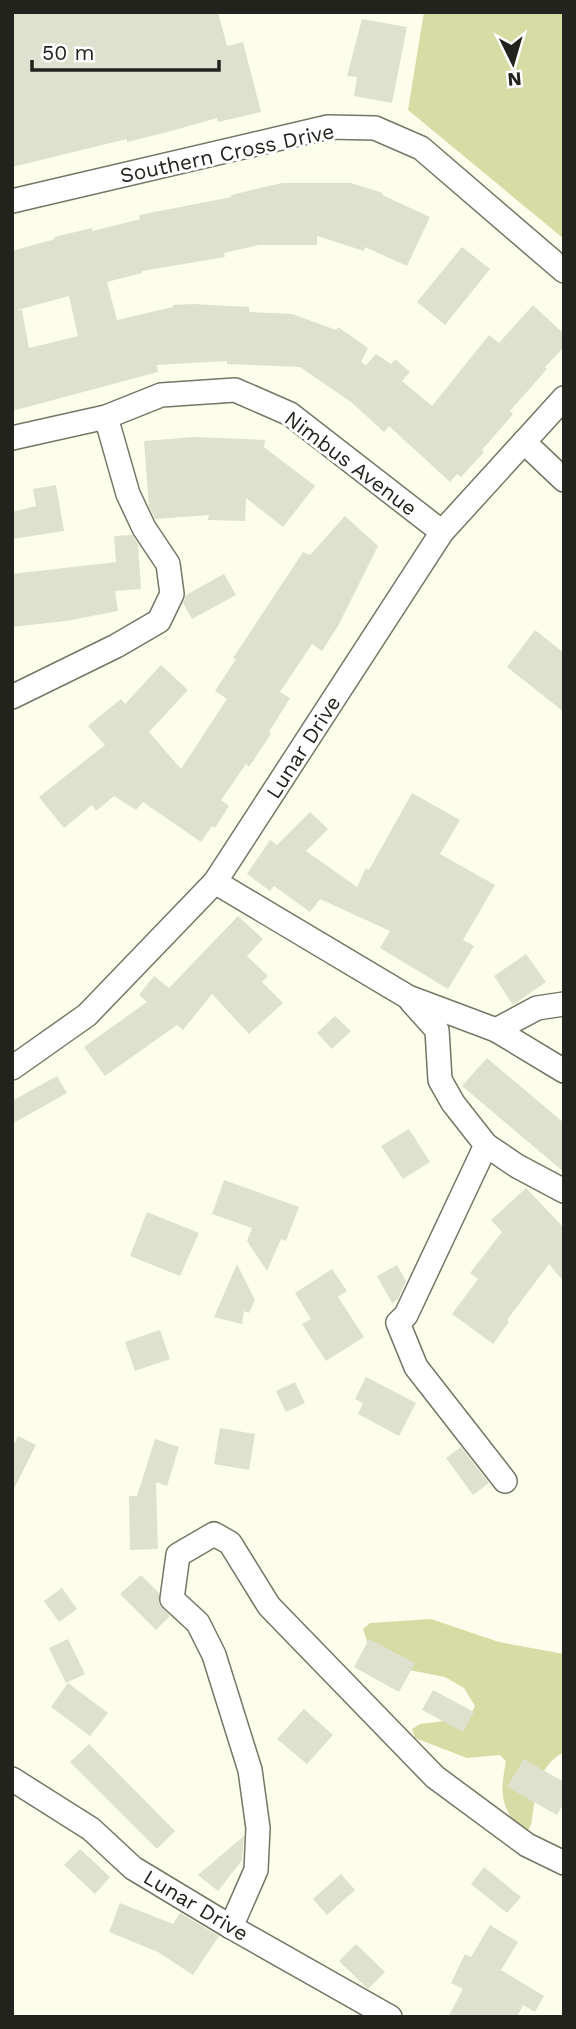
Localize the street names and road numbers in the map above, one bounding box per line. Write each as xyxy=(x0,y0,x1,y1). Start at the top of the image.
street label: Southern Cross Drive xyxy=(118,118,336,188)
street label: Nimbus Avenue xyxy=(280,405,422,521)
street label: Lunar Drive xyxy=(260,691,346,803)
street label: Lunar Drive xyxy=(139,1864,253,1946)

